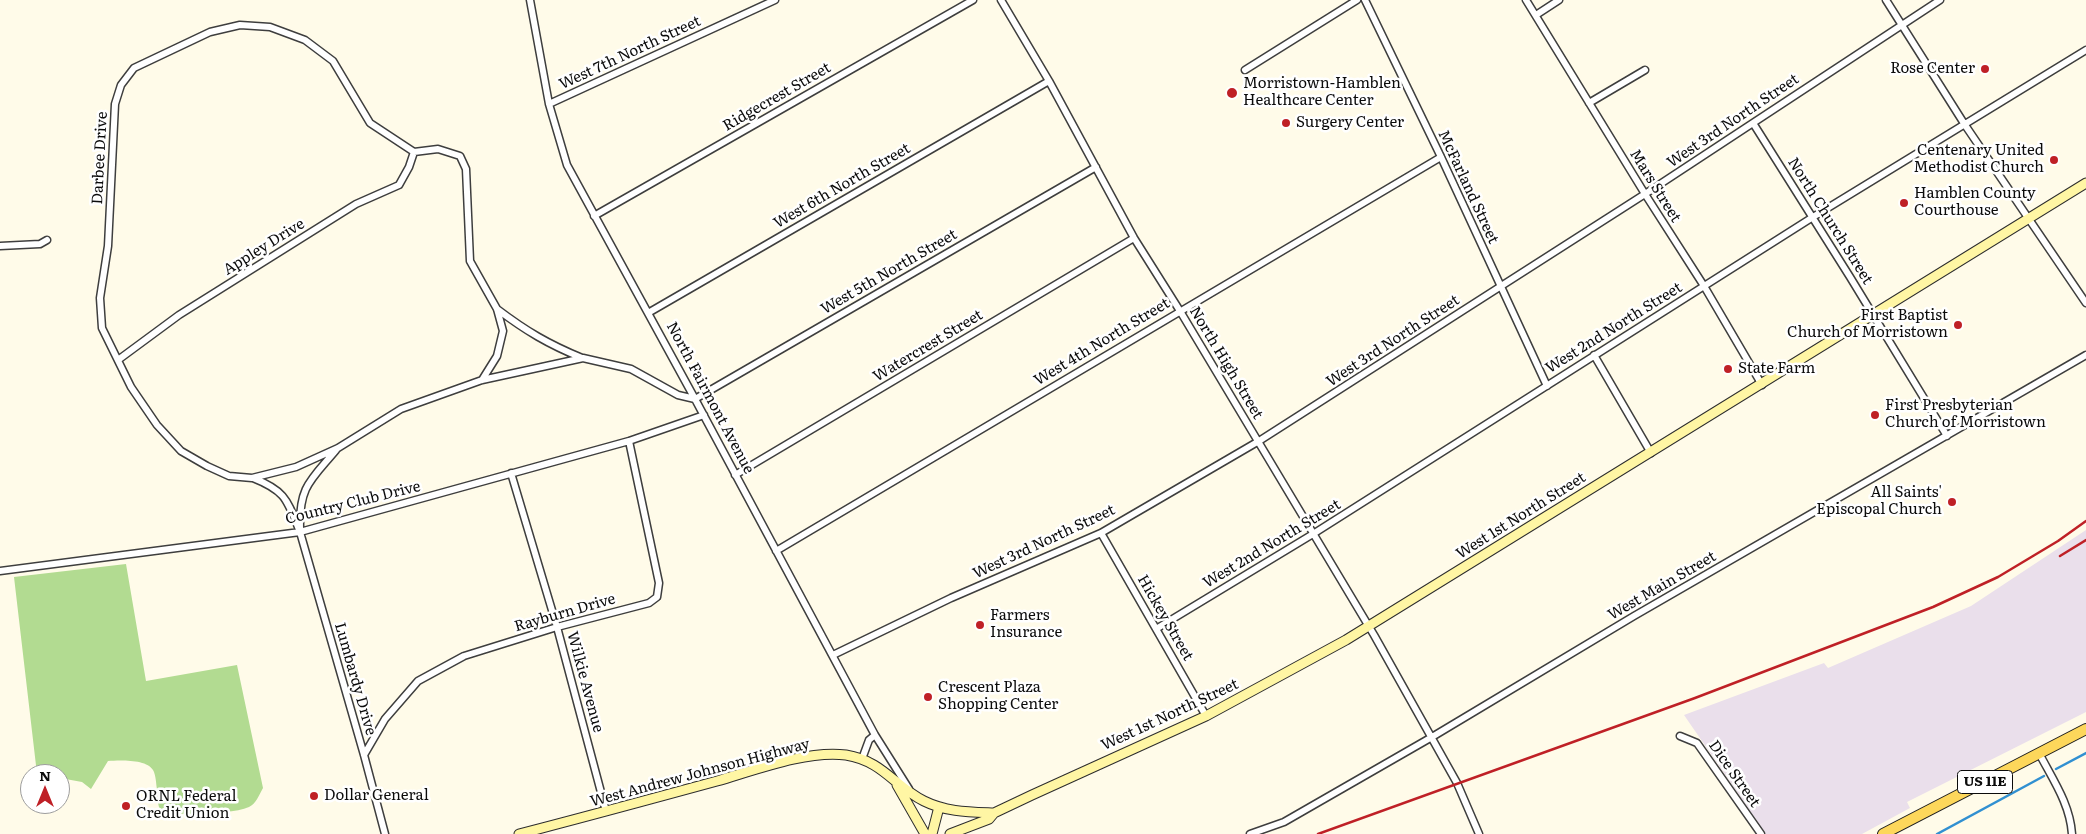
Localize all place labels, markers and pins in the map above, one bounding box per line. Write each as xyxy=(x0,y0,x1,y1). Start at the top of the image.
place label: Rose Center xyxy=(1890,60,1975,78)
marker: Rose Center xyxy=(1979,63,1991,75)
place label: Morristown-Hamblen Healthcare Center xyxy=(1243,75,1401,110)
marker: Morristown-Hamblen Healthcare Center xyxy=(1225,86,1239,100)
place label: Surgery Center xyxy=(1296,114,1404,132)
marker: Surgery Center xyxy=(1280,117,1292,129)
place label: Centenary United Methodist Church xyxy=(1913,142,2044,177)
marker: Centenary United Methodist Church xyxy=(2048,154,2060,166)
place label: Hamblen County Courthouse xyxy=(1914,185,2036,220)
marker: Hamblen County Courthouse xyxy=(1898,197,1910,209)
place label: First Baptist Church of Morristown xyxy=(1787,307,1948,342)
marker: First Baptist Church of Morristown xyxy=(1952,319,1964,331)
place label: State Farm xyxy=(1738,360,1815,378)
marker: State Farm xyxy=(1722,363,1734,375)
place label: First Presbyterian Church of Morristown xyxy=(1885,397,2046,432)
marker: First Presbyterian Church of Morristown xyxy=(1869,409,1881,421)
place label: All Saints' Episcopal Church xyxy=(1816,484,1942,519)
marker: All Saints' Episcopal Church xyxy=(1946,496,1958,508)
place label: Farmers Insurance xyxy=(990,607,1062,642)
marker: Farmers Insurance xyxy=(974,619,986,631)
place label: Crescent Plaza Shopping Center xyxy=(938,679,1058,714)
marker: Crescent Plaza Shopping Center xyxy=(922,691,934,703)
place label: Dollar General xyxy=(324,787,429,805)
place label: ORNL Federal Credit Union xyxy=(136,788,237,823)
marker: Dollar General xyxy=(308,790,320,802)
marker: ORNL Federal Credit Union xyxy=(120,800,132,812)

